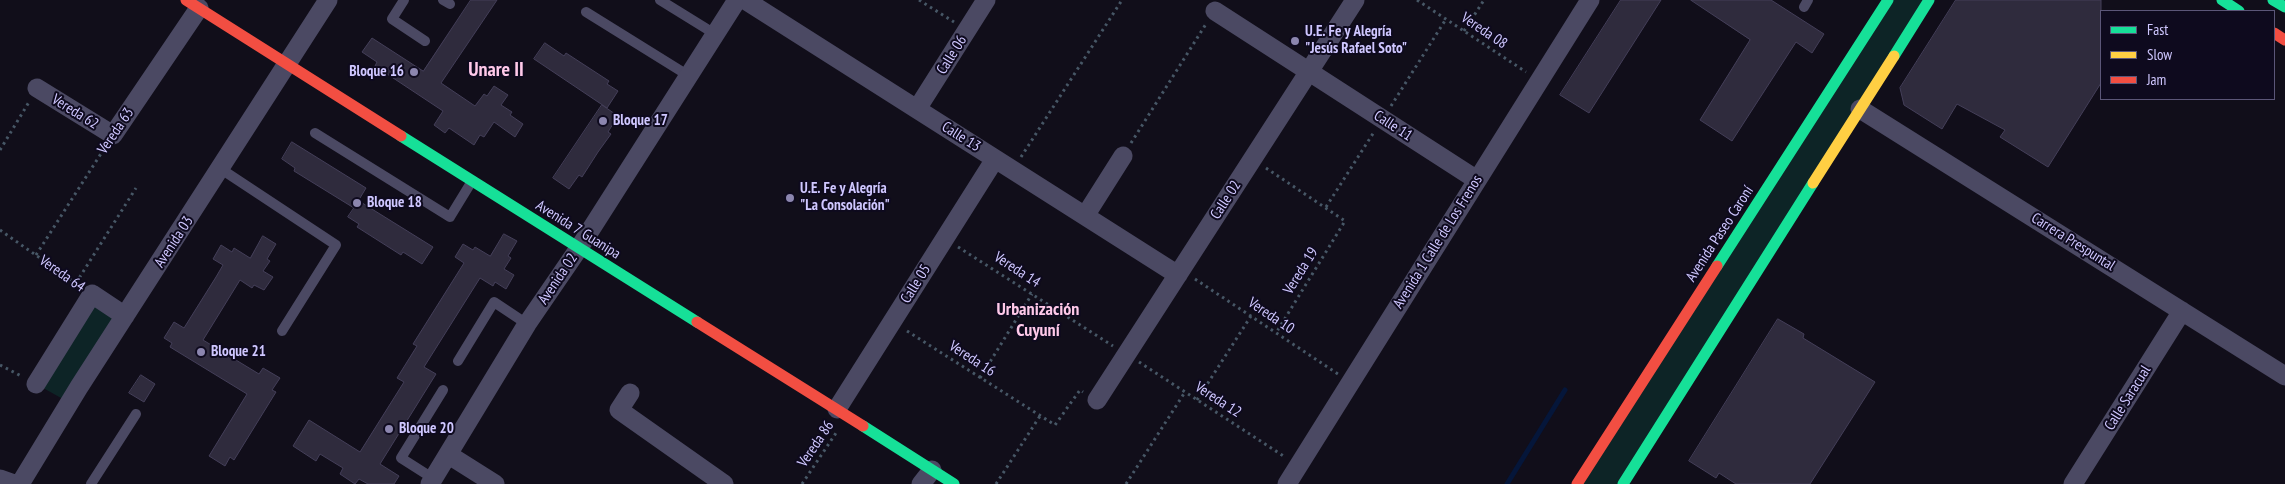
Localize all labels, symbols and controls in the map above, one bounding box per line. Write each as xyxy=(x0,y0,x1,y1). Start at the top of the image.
street label: Vereda 08 xyxy=(1457,9,1511,53)
legend xyxy=(2100,10,2275,100)
text: Fast xyxy=(2147,20,2168,39)
place label: U.E. Fe y Alegría "Jesús Rafael Soto" xyxy=(1305,23,1407,58)
street label: Calle 06 xyxy=(933,32,971,78)
marker: U.E. Fe y Alegría "Jesús Rafael Soto" xyxy=(1289,35,1301,47)
text: Slow xyxy=(2147,45,2172,64)
district label: Unare II xyxy=(468,58,524,82)
place label: Bloque 16 xyxy=(349,63,404,81)
marker: Bloque 16 xyxy=(408,66,420,78)
text: Jam xyxy=(2147,70,2166,89)
street label: Vereda 62 xyxy=(48,91,102,133)
street label: Vereda 63 xyxy=(94,104,138,158)
street label: Calle 11 xyxy=(1370,107,1416,145)
place label: Bloque 17 xyxy=(613,112,668,130)
marker: Bloque 17 xyxy=(597,115,609,127)
street label: Calle 13 xyxy=(938,118,984,156)
street label: Avenida 1 Calle de Los Frenos xyxy=(1390,172,1486,312)
street label: Calle 02 xyxy=(1207,177,1245,223)
place label: U.E. Fe y Alegría "La Consolación" xyxy=(800,180,890,215)
street label: Avenida Paseo Caroní xyxy=(1682,183,1758,285)
marker: U.E. Fe y Alegría "La Consolación" xyxy=(784,192,796,204)
place label: Bloque 18 xyxy=(367,194,422,212)
marker: Bloque 18 xyxy=(351,197,363,209)
street label: Avenida 7 Guanipa xyxy=(532,197,624,263)
street label: Carrera Prespuntal xyxy=(2028,209,2118,275)
street label: Avenida 03 xyxy=(151,213,197,271)
street label: Vereda 19 xyxy=(1280,244,1322,298)
street label: Vereda 14 xyxy=(990,248,1044,292)
street label: Avenida 02 xyxy=(534,250,582,308)
street label: Vereda 64 xyxy=(36,252,88,296)
street label: Calle 05 xyxy=(897,261,935,307)
street label: Vereda 10 xyxy=(1244,294,1298,338)
district label: Urbanización Cuyuní xyxy=(997,299,1079,342)
street label: Vereda 16 xyxy=(945,337,999,381)
place label: Bloque 21 xyxy=(211,343,266,361)
marker: Bloque 21 xyxy=(195,346,207,358)
street label: Calle Saracual xyxy=(2101,362,2155,434)
street label: Vereda 12 xyxy=(1191,378,1245,422)
street label: Vereda 86 xyxy=(794,417,838,471)
place label: Bloque 20 xyxy=(399,420,454,438)
marker: Bloque 20 xyxy=(383,423,395,435)

